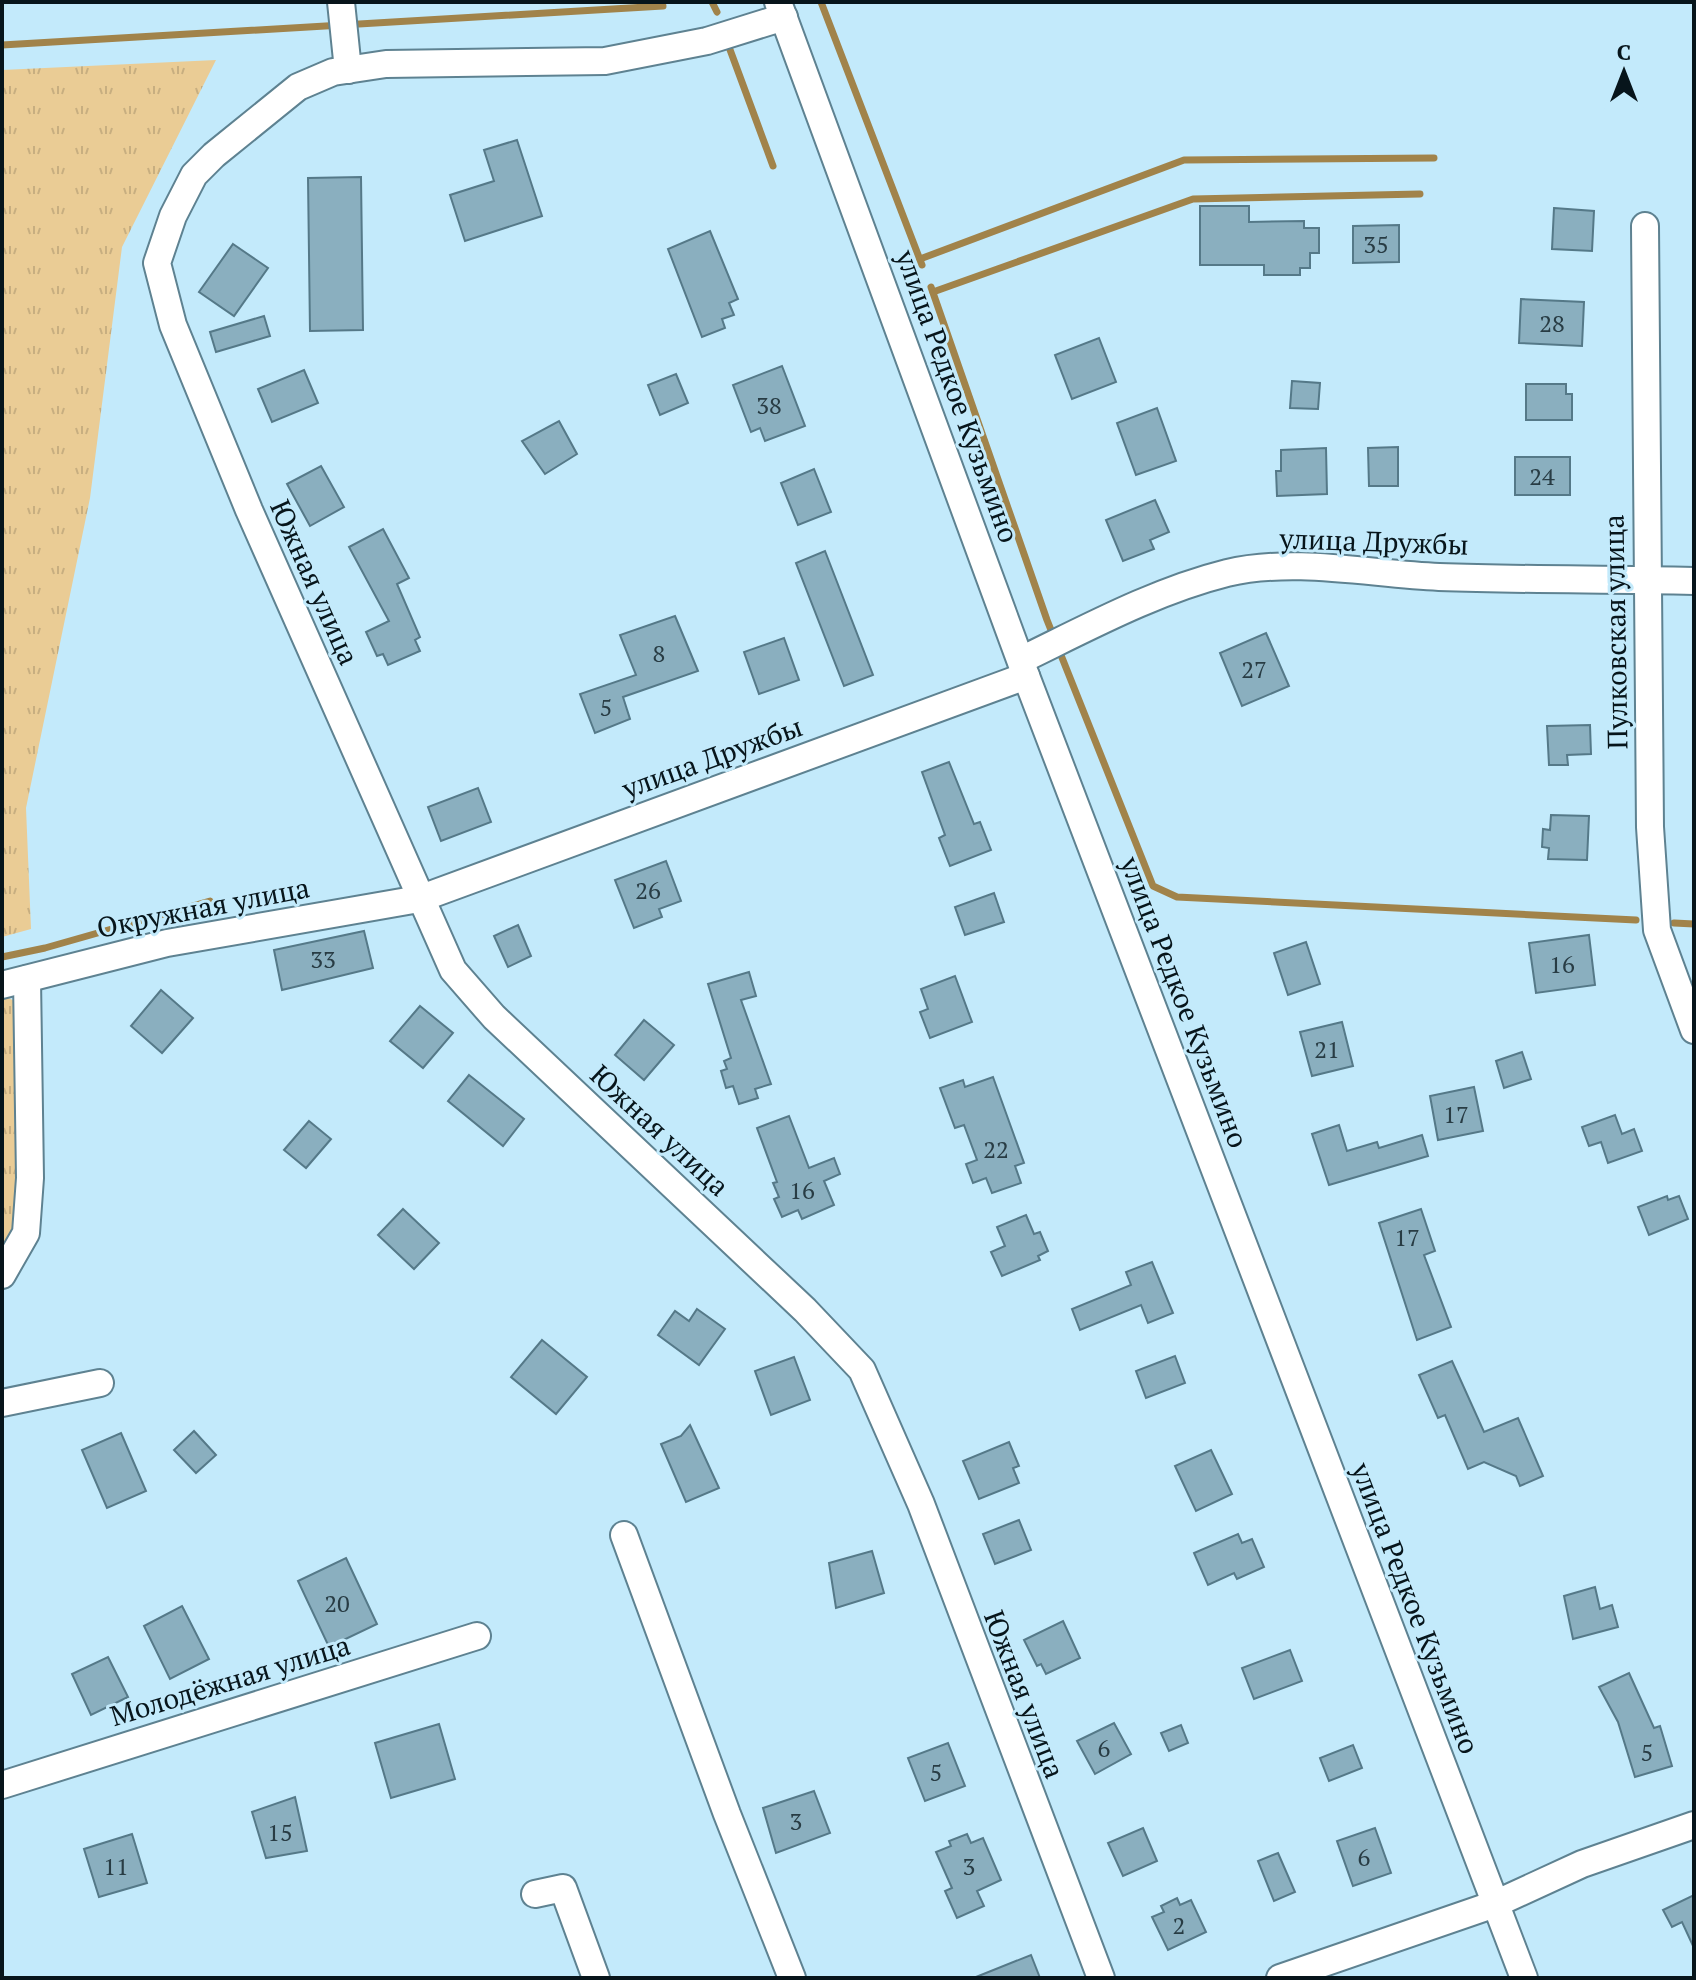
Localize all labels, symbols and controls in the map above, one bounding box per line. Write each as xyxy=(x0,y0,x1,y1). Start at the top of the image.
north arrow xyxy=(1584,32,1664,112)
text: С xyxy=(1617,37,1631,66)
house number: 35 xyxy=(1363,228,1389,260)
street label: улица Редкое Кузьмино xyxy=(887,244,1028,547)
house number: 28 xyxy=(1539,307,1565,339)
house number: 38 xyxy=(756,389,782,421)
house number: 24 xyxy=(1529,460,1555,492)
street label: Южная улица xyxy=(262,494,368,670)
street label: Пулковская улица xyxy=(1594,514,1636,750)
street label: улица Дружбы xyxy=(1278,519,1469,563)
house number: 8 xyxy=(653,637,665,669)
house number: 27 xyxy=(1241,653,1267,685)
house number: 5 xyxy=(600,691,612,723)
street label: улица Дружбы xyxy=(616,707,807,807)
street label: улица Редкое Кузьмино xyxy=(1112,850,1258,1153)
street label: Окружная улица xyxy=(94,868,312,946)
house number: 26 xyxy=(635,874,661,906)
house number: 33 xyxy=(310,943,336,975)
house number: 16 xyxy=(1549,948,1575,980)
house number: 21 xyxy=(1314,1033,1340,1065)
street label: Южная улица xyxy=(583,1056,737,1204)
house number: 17 xyxy=(1443,1098,1469,1130)
house number: 22 xyxy=(983,1133,1009,1165)
house number: 16 xyxy=(789,1174,815,1206)
house number: 17 xyxy=(1394,1221,1420,1253)
street label: улица Редкое Кузьмино xyxy=(1343,1456,1489,1759)
house number: 20 xyxy=(324,1587,350,1619)
street label: Южная улица xyxy=(976,1605,1074,1783)
street label: Молодёжная улица xyxy=(106,1626,354,1734)
house number: 6 xyxy=(1098,1732,1111,1764)
house number: 5 xyxy=(1641,1736,1653,1768)
house number: 5 xyxy=(930,1756,942,1788)
house number: 3 xyxy=(790,1805,802,1837)
house number: 15 xyxy=(267,1816,293,1848)
house number: 6 xyxy=(1358,1841,1371,1873)
house number: 11 xyxy=(103,1850,129,1882)
house number: 3 xyxy=(963,1850,975,1882)
house number: 2 xyxy=(1173,1909,1185,1941)

